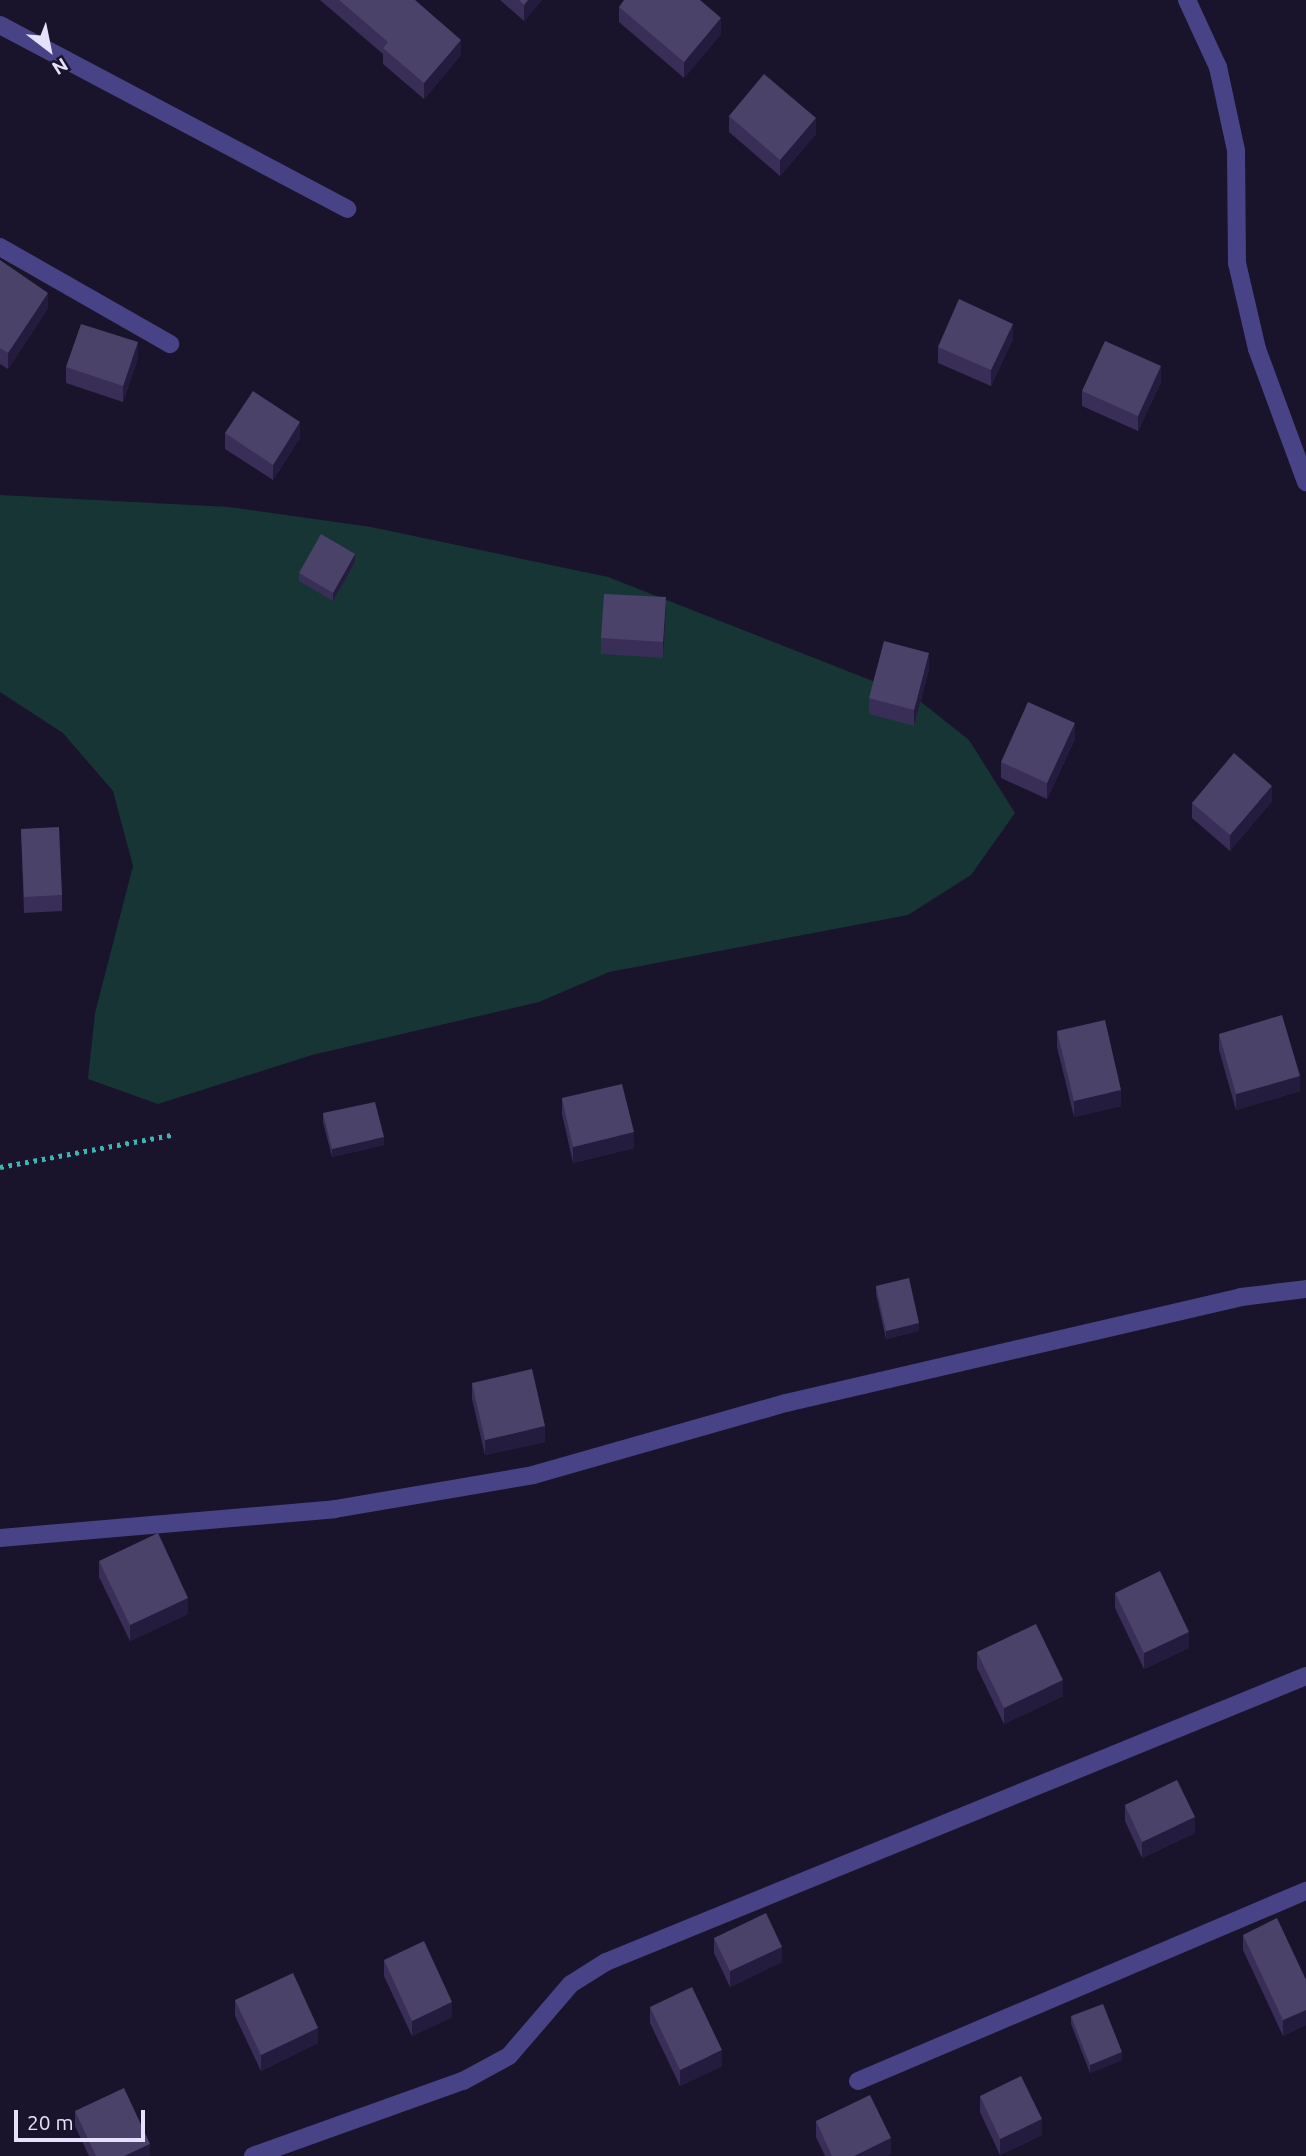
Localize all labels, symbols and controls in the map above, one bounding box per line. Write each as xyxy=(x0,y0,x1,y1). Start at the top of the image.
north arrow xyxy=(14,14,84,84)
text: N xyxy=(48,54,72,80)
scale bar xyxy=(18,2096,149,2140)
text: 20 m xyxy=(27,2110,74,2134)

